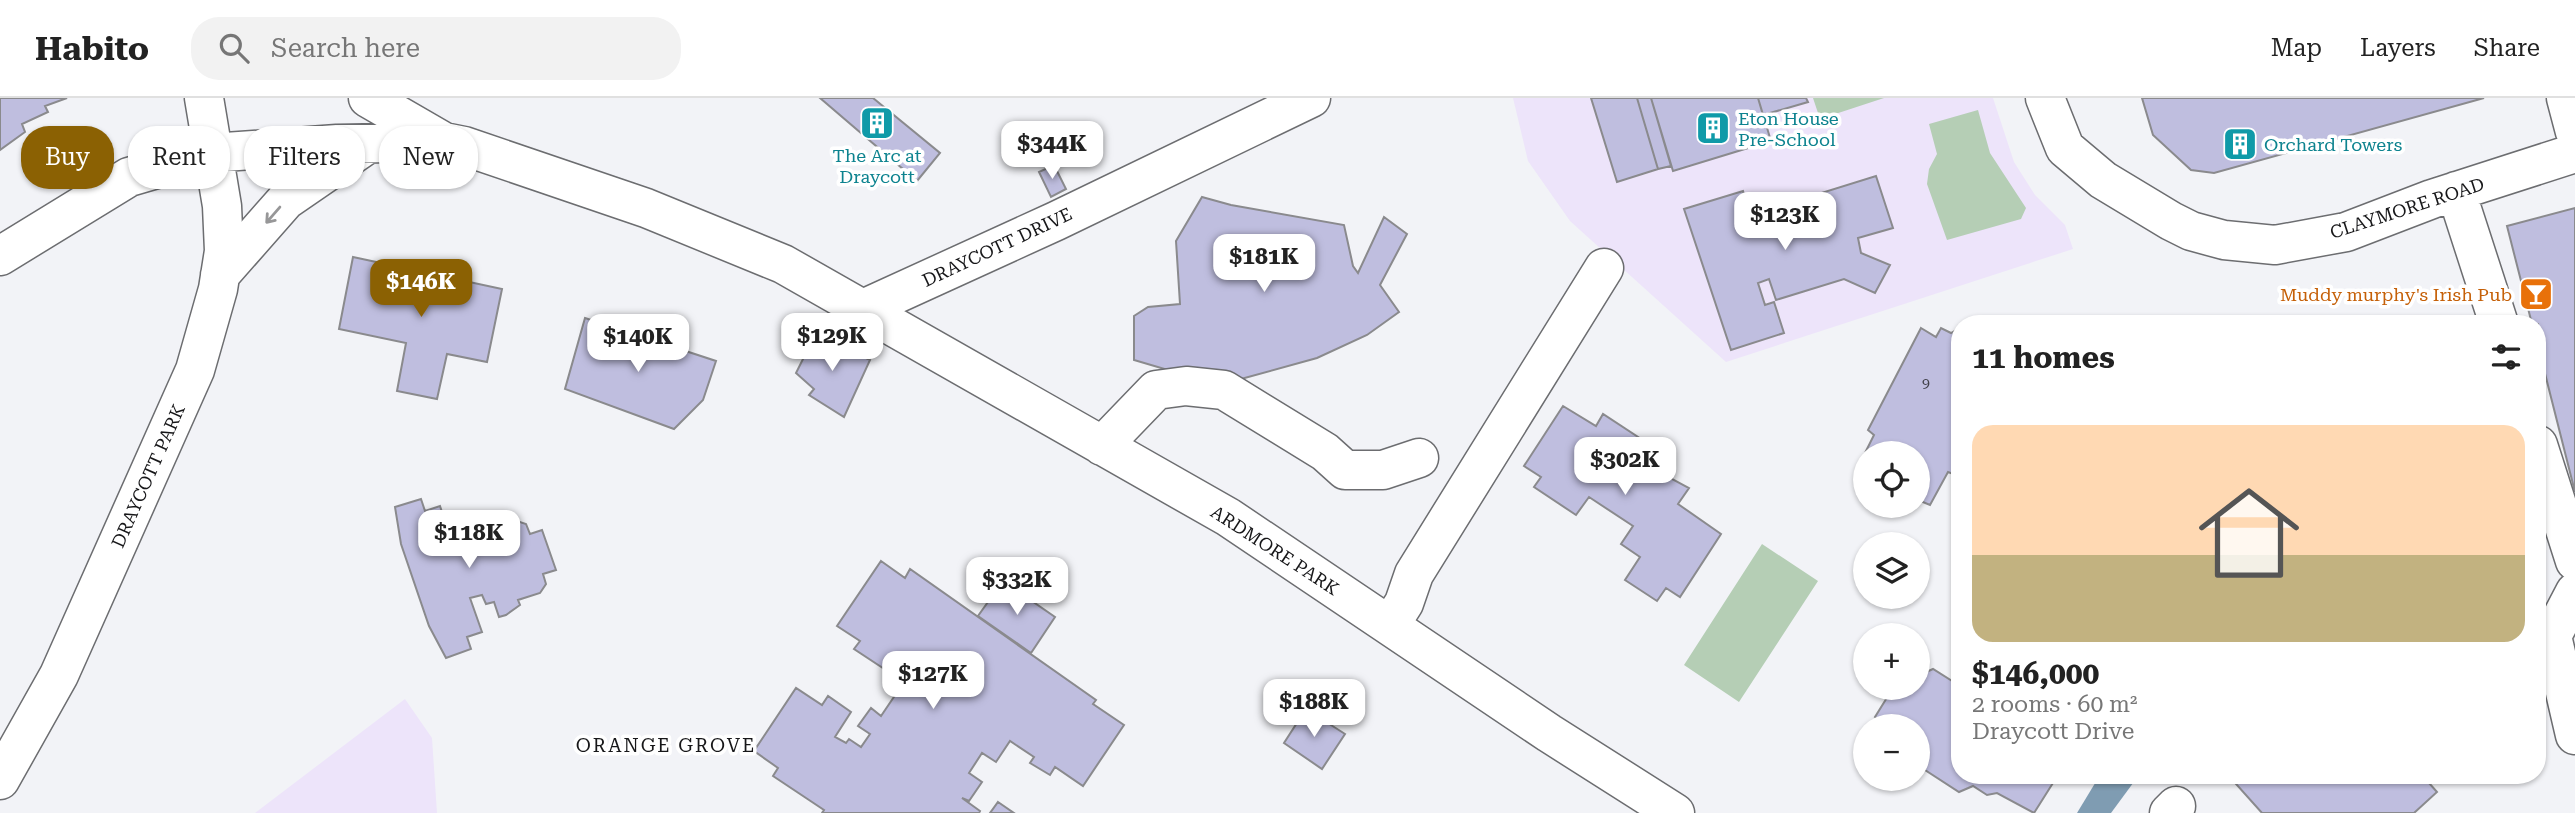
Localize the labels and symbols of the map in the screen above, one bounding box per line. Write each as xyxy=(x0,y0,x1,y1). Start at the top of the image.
building icon: The Arc at Draycott xyxy=(858,104,896,142)
place label: Eton House Pre-School xyxy=(1738,108,1839,150)
building icon: Eton House Pre-School xyxy=(1694,109,1732,147)
pin: $344K xyxy=(1003,122,1101,181)
building icon: Orchard Towers xyxy=(2221,125,2259,163)
place label: Orchard Towers xyxy=(2264,134,2402,155)
place label: The Arc at Draycott xyxy=(833,145,922,187)
street label: CLAYMORE ROAD xyxy=(2327,173,2487,243)
pin: $123K xyxy=(1736,192,1834,252)
street label: DRAYCOTT DRIVE xyxy=(919,203,1075,291)
one-way arrow xyxy=(265,206,281,224)
pin: $181K xyxy=(1215,234,1313,294)
pin: $146K xyxy=(372,260,470,319)
bar icon: Muddy murphy's Irish Pub xyxy=(2517,275,2555,313)
place label: Muddy murphy's Irish Pub xyxy=(2280,284,2512,305)
pin: $140K xyxy=(589,314,687,374)
pin: $129K xyxy=(783,314,881,373)
house number: 9 xyxy=(1922,375,1930,391)
street label: DRAYCOTT PARK xyxy=(107,401,189,551)
pin: $302K xyxy=(1576,438,1674,497)
street label: ARDMORE PARK xyxy=(1207,501,1343,599)
pin: $118K xyxy=(420,510,518,570)
pin: $332K xyxy=(968,558,1066,617)
pin: $127K xyxy=(884,652,982,711)
pin: $188K xyxy=(1265,680,1363,739)
district label: ORANGE GROVE xyxy=(576,734,756,757)

